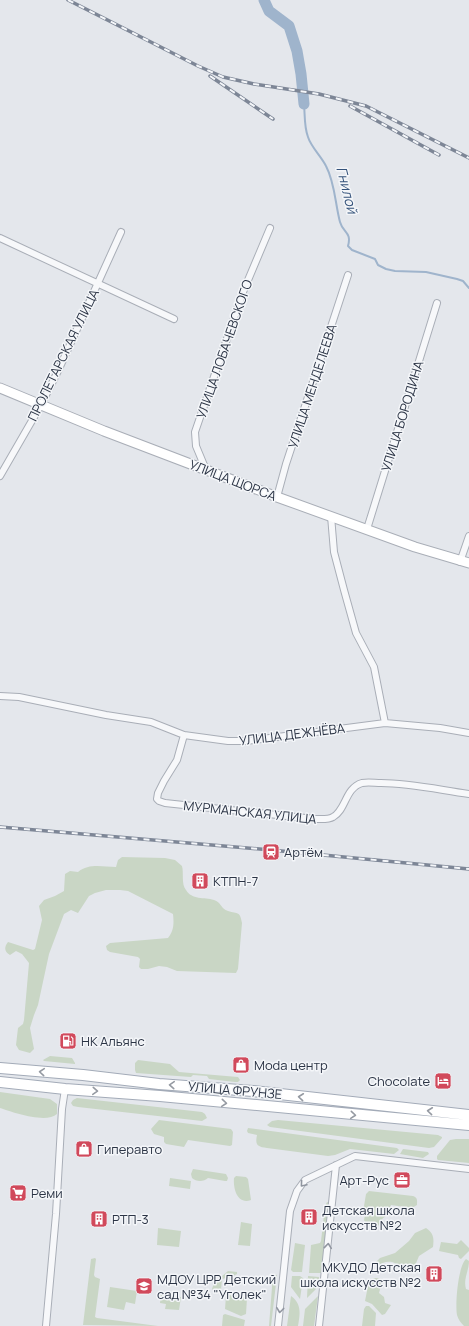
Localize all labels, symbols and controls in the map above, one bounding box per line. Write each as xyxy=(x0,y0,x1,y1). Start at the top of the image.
water label: Гнилой xyxy=(332,164,363,216)
street label: УЛИЦА ЛОБАЧЕВСКОГО xyxy=(192,277,256,421)
street label: ПРОЛЕТАРСКАЯ УЛИЦА xyxy=(23,286,103,424)
street label: УЛИЦА МЕНДЕЛЕЕВА xyxy=(283,322,341,450)
street label: УЛИЦА БОРОДИНА xyxy=(377,358,427,474)
street label: УЛИЦА ЩОРСА xyxy=(187,455,279,505)
street label: УЛИЦА ДЕЖНЁВА xyxy=(238,719,346,749)
street label: МУРМАНСКАЯ УЛИЦА xyxy=(183,796,317,828)
station icon: Артём xyxy=(261,842,281,862)
place label: Артём xyxy=(284,843,323,861)
building icon: КТПН-7 xyxy=(190,871,210,891)
place label: КТПН-7 xyxy=(213,872,258,890)
fuel station icon: НК Альянс xyxy=(58,1031,78,1051)
place label: НК Альянс xyxy=(81,1032,145,1050)
shop icon: Moda центр xyxy=(231,1055,251,1075)
place label: Moda центр xyxy=(254,1056,328,1074)
one-way arrow xyxy=(39,1067,45,1076)
hotel icon: Chocolate xyxy=(433,1071,453,1091)
place label: Chocolate xyxy=(368,1072,430,1090)
street label: УЛИЦА ФРУНЗЕ xyxy=(187,1077,283,1103)
one-way arrow xyxy=(168,1080,175,1089)
one-way arrow xyxy=(92,1087,98,1096)
one-way arrow xyxy=(298,1092,304,1101)
one-way arrow xyxy=(221,1098,227,1107)
one-way arrow xyxy=(427,1106,433,1115)
one-way arrow xyxy=(350,1110,356,1119)
shop icon: Гиперавто xyxy=(74,1139,94,1159)
place label: Гиперавто xyxy=(97,1140,163,1158)
office icon: Арт-Рус xyxy=(392,1170,412,1190)
place label: Арт-Рус xyxy=(339,1171,389,1189)
one-way arrow xyxy=(300,1179,307,1186)
supermarket icon: Реми xyxy=(8,1183,28,1203)
place label: Реми xyxy=(31,1184,63,1202)
place label: Детская школа искусств №2 xyxy=(322,1201,415,1234)
building icon: Детская школа искусств №2 xyxy=(299,1207,319,1227)
building icon: РТП-3 xyxy=(89,1209,109,1229)
place label: РТП-3 xyxy=(112,1210,149,1228)
one-way arrow xyxy=(323,1243,332,1249)
place label: МКУДО Детская школа искусств №2 xyxy=(300,1258,421,1291)
building icon: МКУДО Детская школа искусств №2 xyxy=(424,1264,444,1284)
place label: МДОУ ЦРР Детский сад №34 "Уголек" xyxy=(157,1270,276,1303)
school or university icon: МДОУ ЦРР Детский сад №34 "Уголек" xyxy=(134,1276,154,1296)
one-way arrow xyxy=(276,1307,285,1313)

